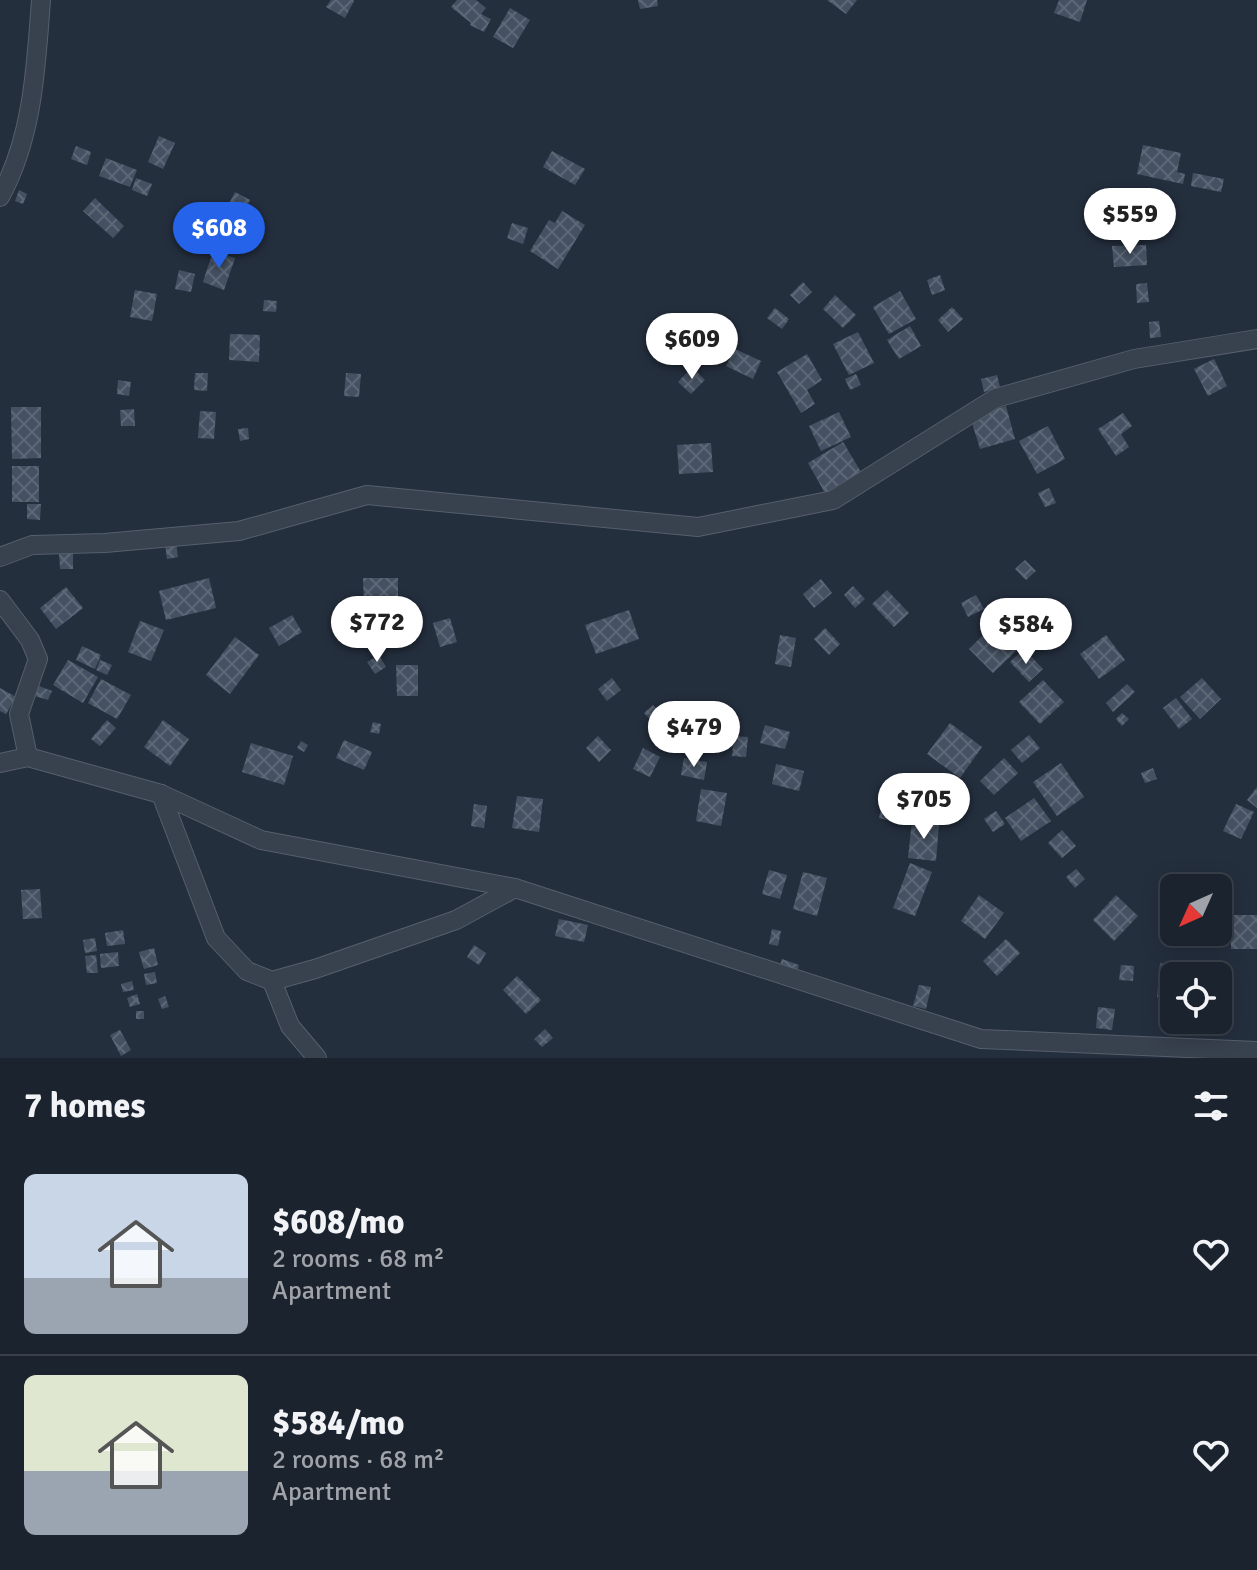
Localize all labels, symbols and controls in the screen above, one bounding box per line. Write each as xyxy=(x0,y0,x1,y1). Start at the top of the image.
pin: $559 xyxy=(1083,188,1177,256)
text: $559 xyxy=(1102,198,1158,230)
pin: $608 xyxy=(172,202,266,270)
text: $608 xyxy=(191,212,247,244)
pin: $609 xyxy=(645,313,739,381)
text: $609 xyxy=(664,323,720,355)
pin: $772 xyxy=(330,596,424,664)
pin: $584 xyxy=(979,598,1073,666)
text: $772 xyxy=(349,606,405,638)
text: $584 xyxy=(998,608,1054,640)
pin: $479 xyxy=(647,701,741,769)
text: $479 xyxy=(666,711,722,743)
pin: $705 xyxy=(877,773,971,841)
text: $705 xyxy=(896,783,952,815)
north arrow xyxy=(1160,874,1232,946)
map controls xyxy=(1160,874,1232,1034)
button: locate xyxy=(1160,962,1232,1034)
icon: filters xyxy=(1189,1084,1233,1128)
text: 7 homes xyxy=(24,1085,145,1127)
text: $608/mo xyxy=(272,1201,405,1243)
icon: home xyxy=(88,1206,184,1302)
icon: heart xyxy=(1189,1232,1233,1276)
text: 2 rooms · 68 m² xyxy=(272,1243,445,1275)
text: Apartment xyxy=(272,1275,391,1307)
text: $584/mo xyxy=(272,1402,405,1444)
icon: home xyxy=(88,1407,184,1503)
icon: heart xyxy=(1189,1433,1233,1477)
text: 2 rooms · 68 m² xyxy=(272,1444,445,1476)
text: Apartment xyxy=(272,1476,391,1508)

